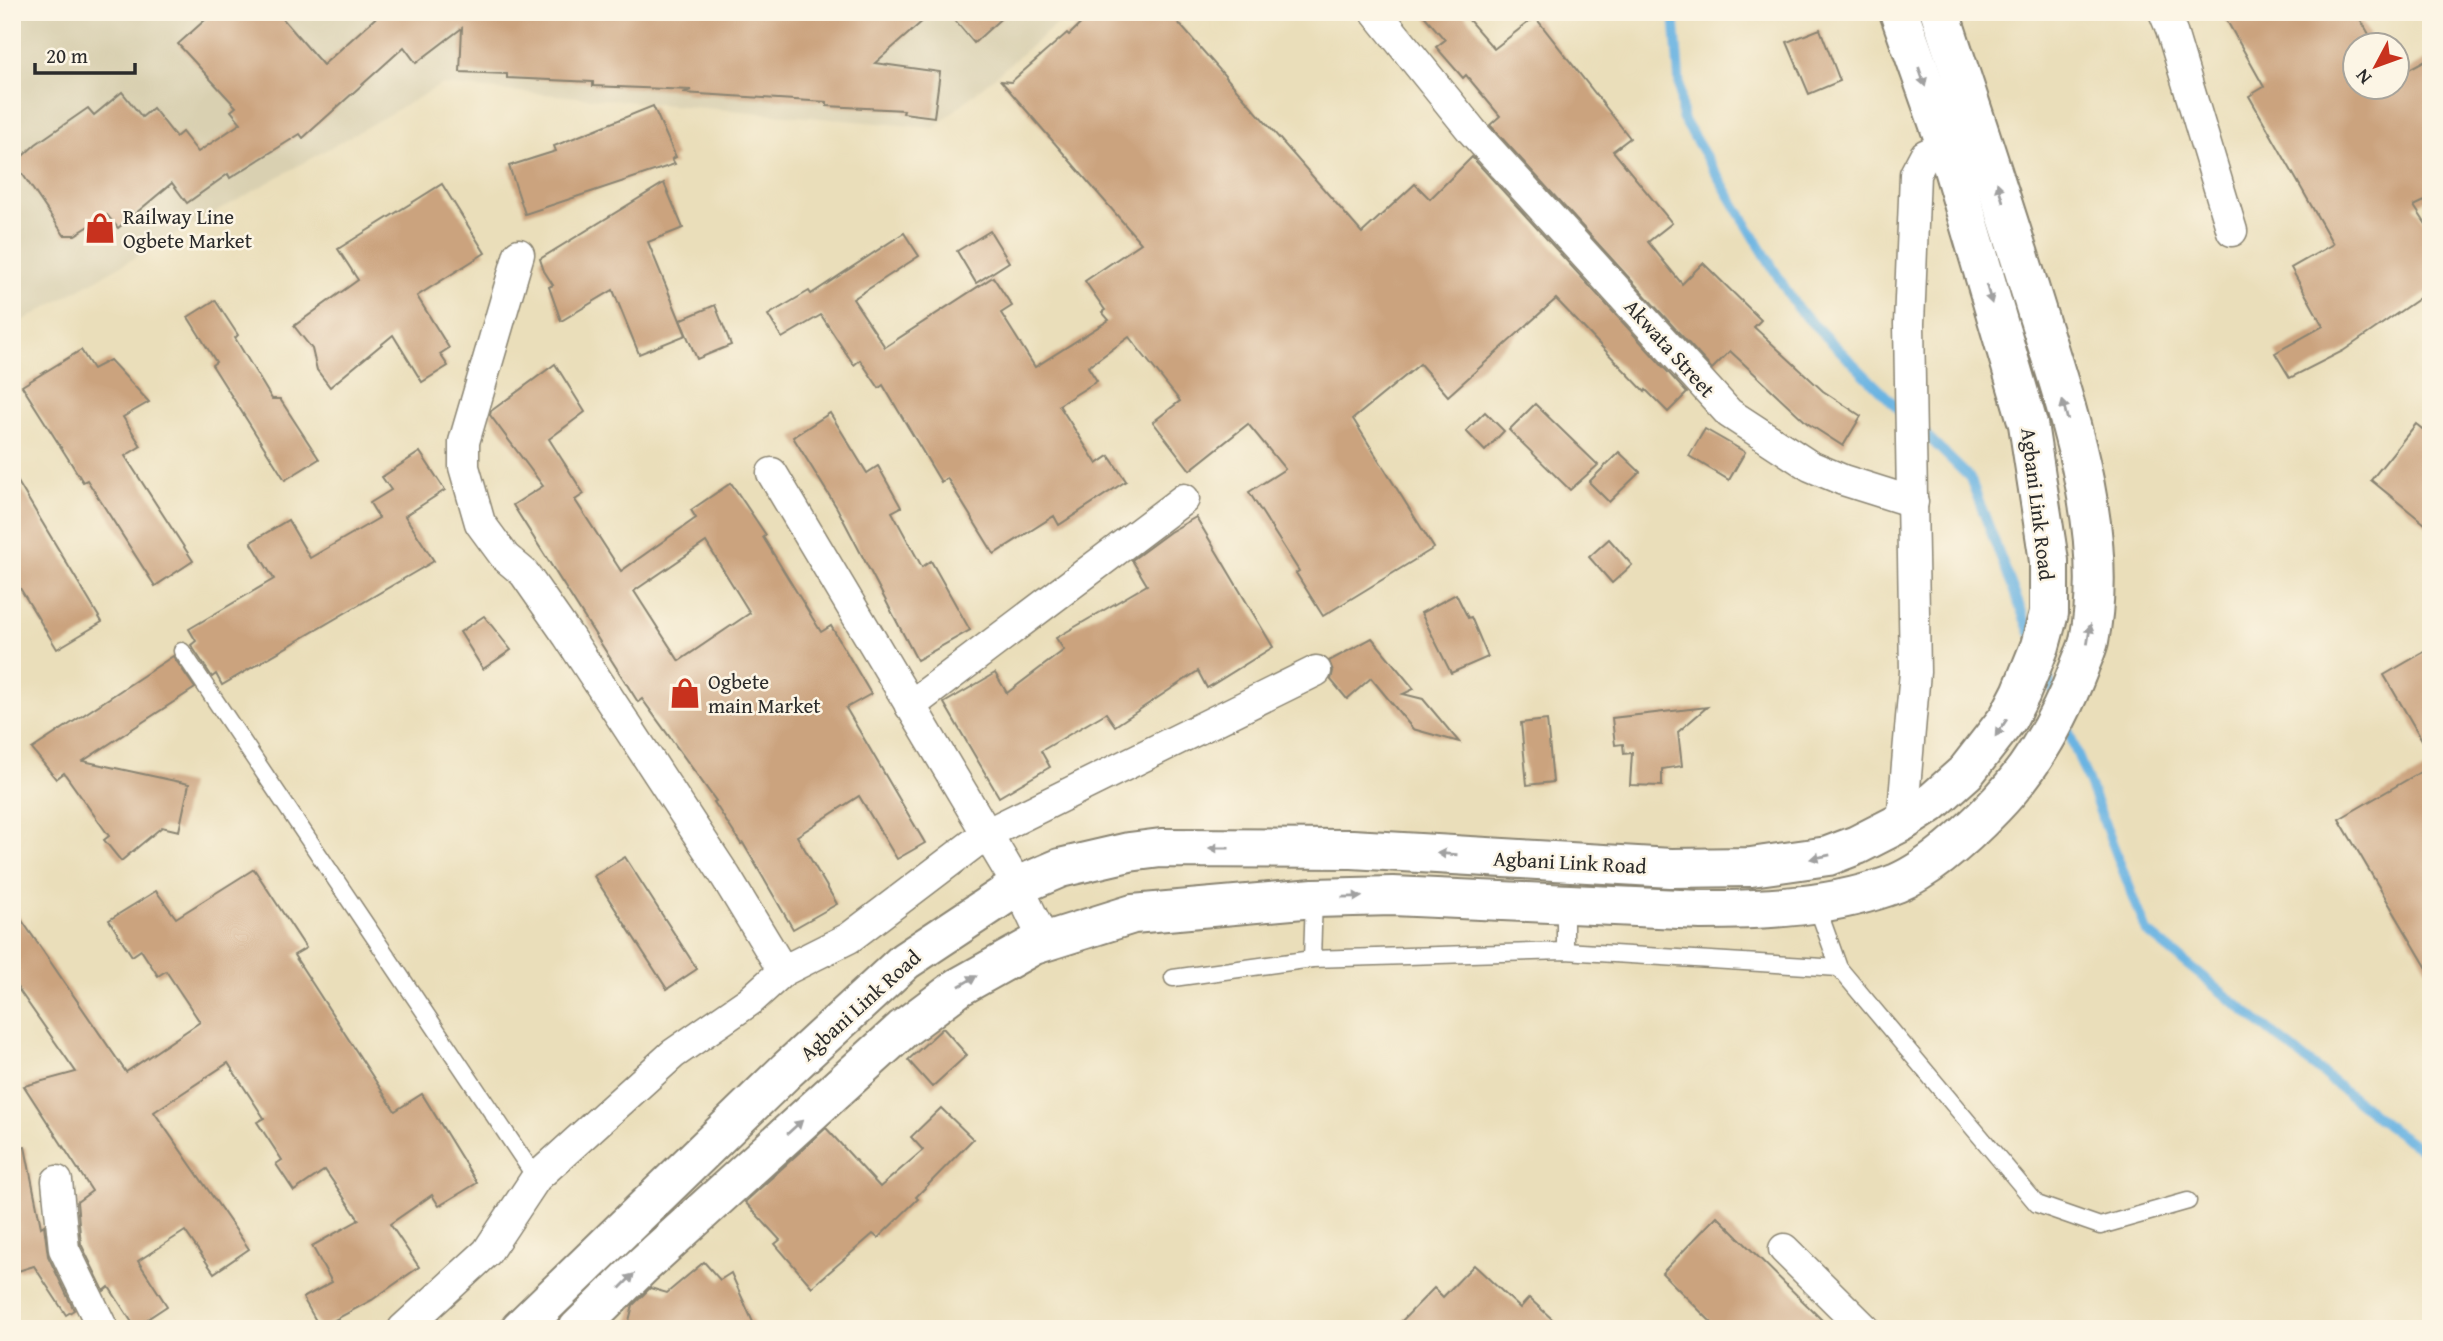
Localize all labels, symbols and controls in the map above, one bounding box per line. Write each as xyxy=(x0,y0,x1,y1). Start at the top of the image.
scale bar xyxy=(35,32,135,76)
north arrow xyxy=(2342,32,2412,102)
text: 20 m xyxy=(46,40,88,71)
text: N xyxy=(2348,63,2378,91)
one-way arrow xyxy=(1917,66,1928,87)
one-way arrow xyxy=(1994,182,2005,203)
place label: Railway Line Ogbete Market xyxy=(123,201,253,256)
shop icon: Railway Line Ogbete Market xyxy=(83,211,117,245)
one-way arrow xyxy=(1984,284,1994,305)
street label: Akwata Street xyxy=(1617,292,1723,405)
one-way arrow xyxy=(2059,399,2070,421)
street label: Agbani Link Road xyxy=(2013,426,2063,583)
one-way arrow xyxy=(2083,623,2094,645)
place label: Ogbete main Market xyxy=(708,666,821,721)
shop icon: Ogbete main Market xyxy=(668,676,702,710)
one-way arrow xyxy=(1994,719,2008,737)
one-way arrow xyxy=(1208,842,1230,854)
street label: Agbani Link Road xyxy=(1493,843,1648,882)
one-way arrow xyxy=(1435,848,1457,859)
one-way arrow xyxy=(1809,852,1831,863)
one-way arrow xyxy=(1342,891,1364,903)
street label: Agbani Link Road xyxy=(793,942,928,1068)
one-way arrow xyxy=(959,975,978,987)
one-way arrow xyxy=(786,1120,803,1136)
one-way arrow xyxy=(618,1273,634,1290)

